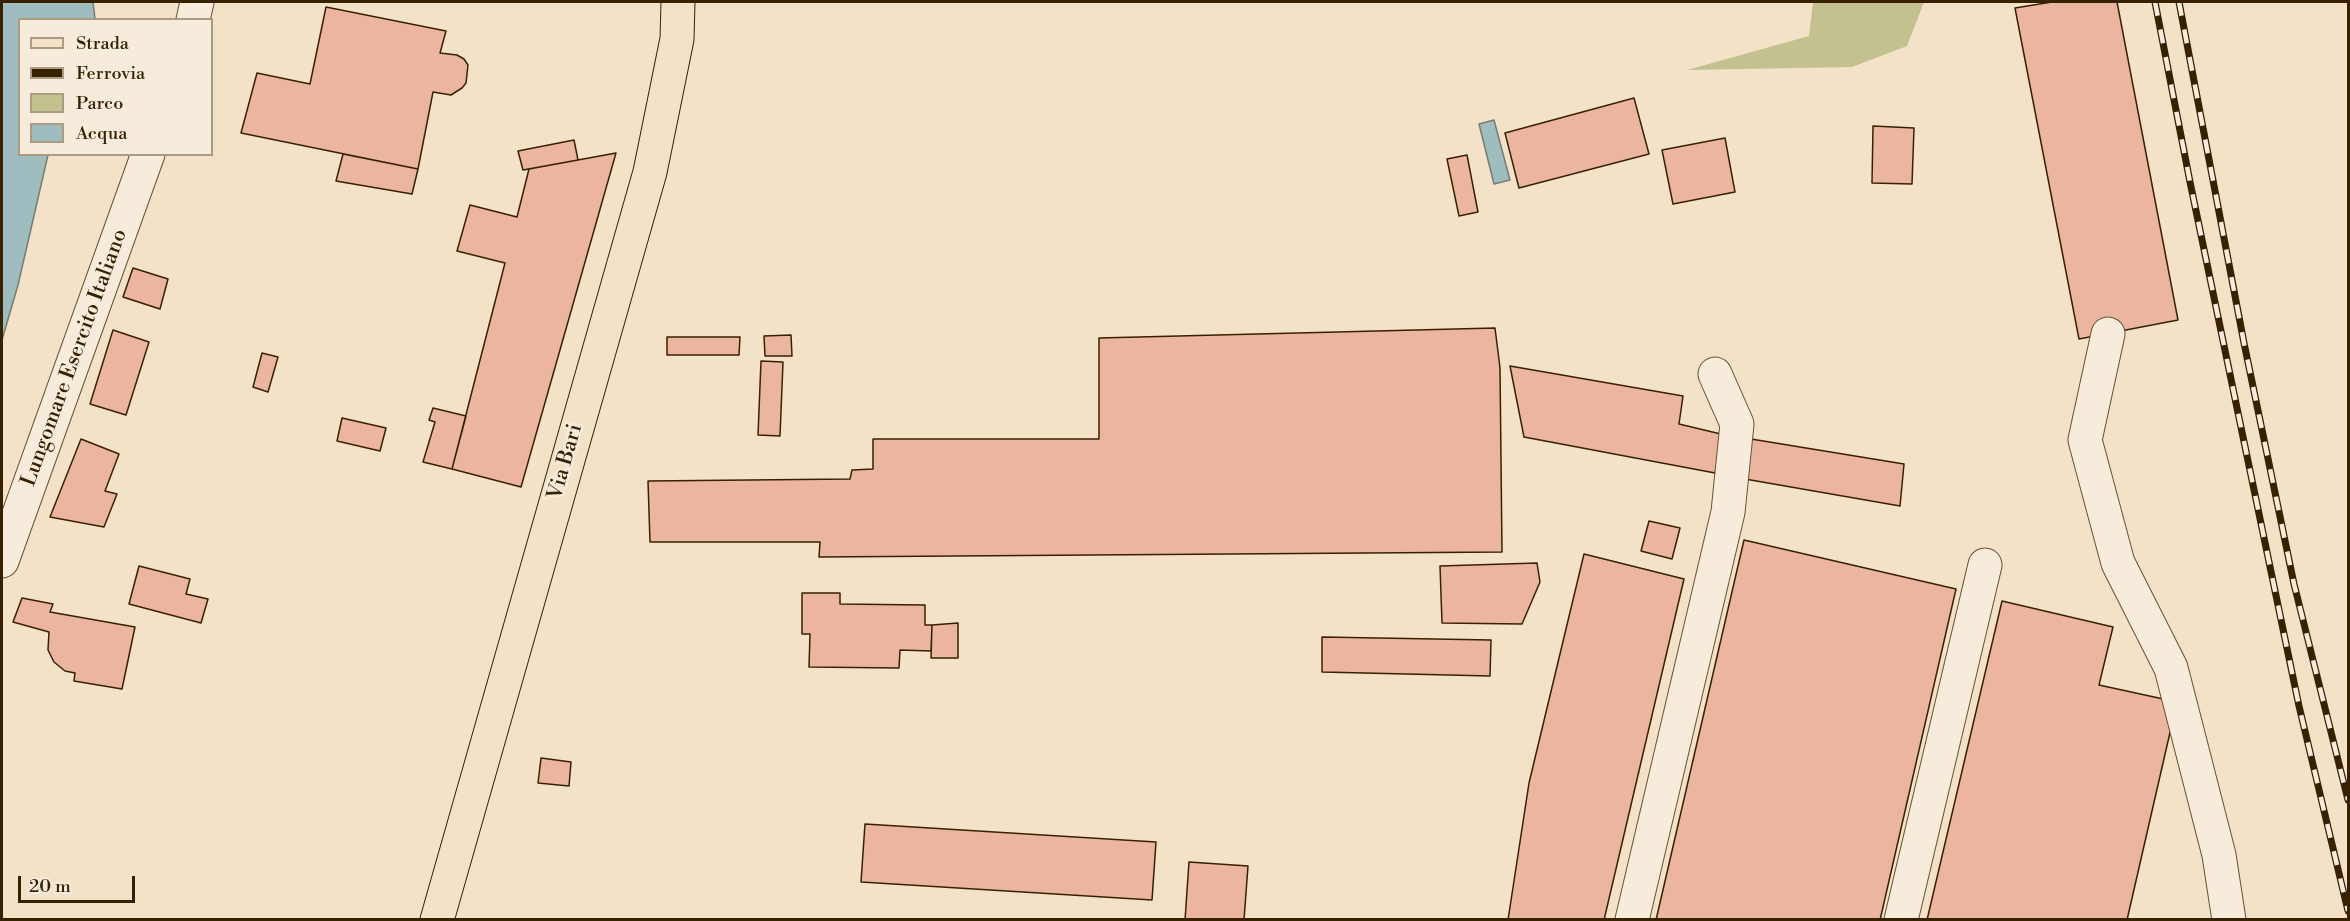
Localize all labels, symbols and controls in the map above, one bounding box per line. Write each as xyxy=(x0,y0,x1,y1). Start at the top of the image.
legend xyxy=(18,18,213,156)
text: Strada xyxy=(76,32,129,55)
text: Ferrovia xyxy=(76,62,145,85)
text: Parco xyxy=(76,92,123,115)
text: Acqua xyxy=(76,122,127,145)
street label: Lungomare Esercito Italiano xyxy=(17,226,133,490)
street label: Via Bari xyxy=(543,421,589,503)
scale bar xyxy=(21,864,138,902)
text: 20 m xyxy=(29,875,71,898)

